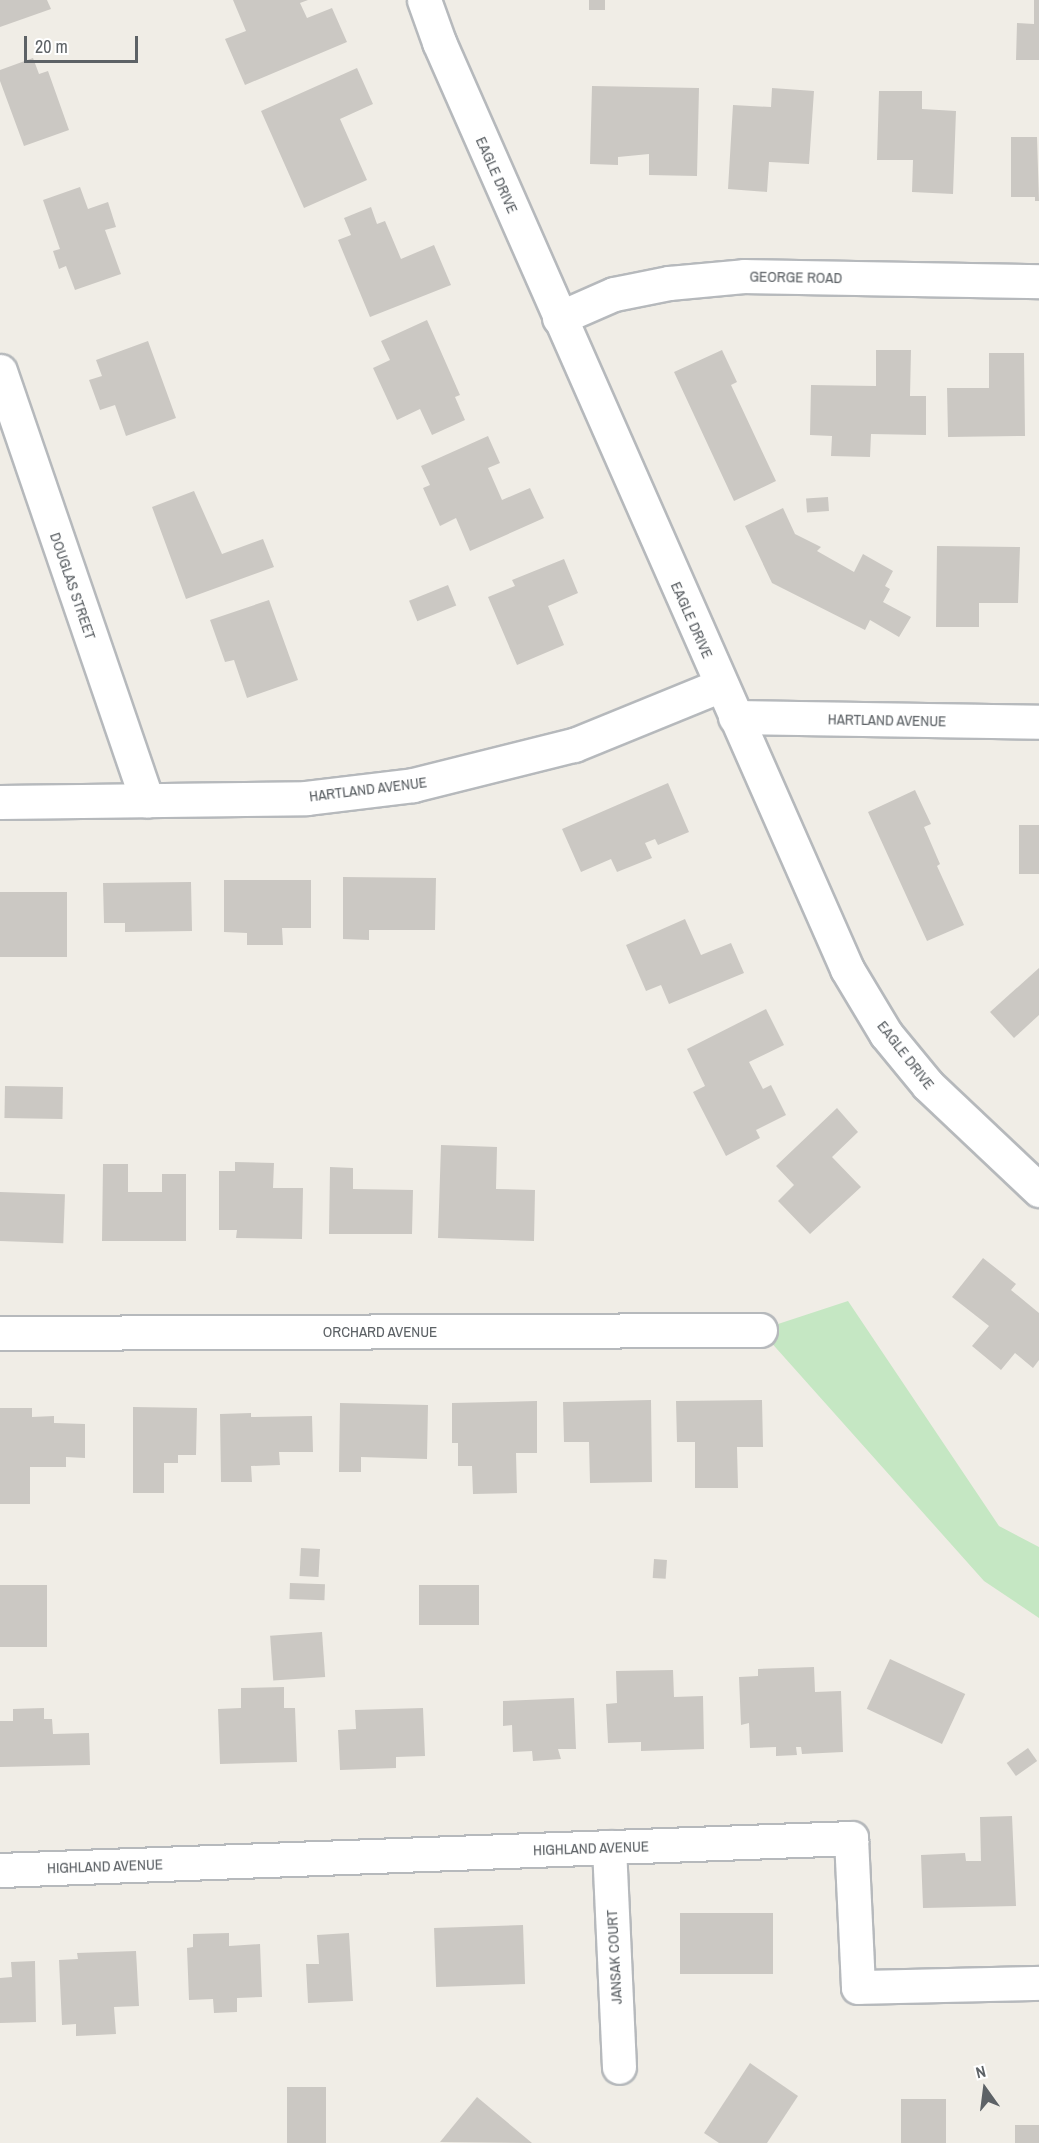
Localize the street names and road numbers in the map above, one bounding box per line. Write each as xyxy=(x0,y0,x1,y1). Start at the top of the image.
street label: EAGLE DRIVE xyxy=(472,134,522,216)
street label: GEORGE ROAD xyxy=(749,267,843,287)
street label: DOUGLAS STREET xyxy=(46,530,100,642)
street label: EAGLE DRIVE xyxy=(667,579,717,661)
street label: HARTLAND AVENUE xyxy=(827,710,947,730)
street label: HARTLAND AVENUE xyxy=(308,773,428,805)
street label: EAGLE DRIVE xyxy=(874,1017,938,1093)
street label: ORCHARD AVENUE xyxy=(322,1323,438,1341)
street label: HIGHLAND AVENUE xyxy=(532,1837,650,1859)
street label: HIGHLAND AVENUE xyxy=(46,1855,164,1877)
street label: JANSAK COURT xyxy=(603,1909,625,2005)

